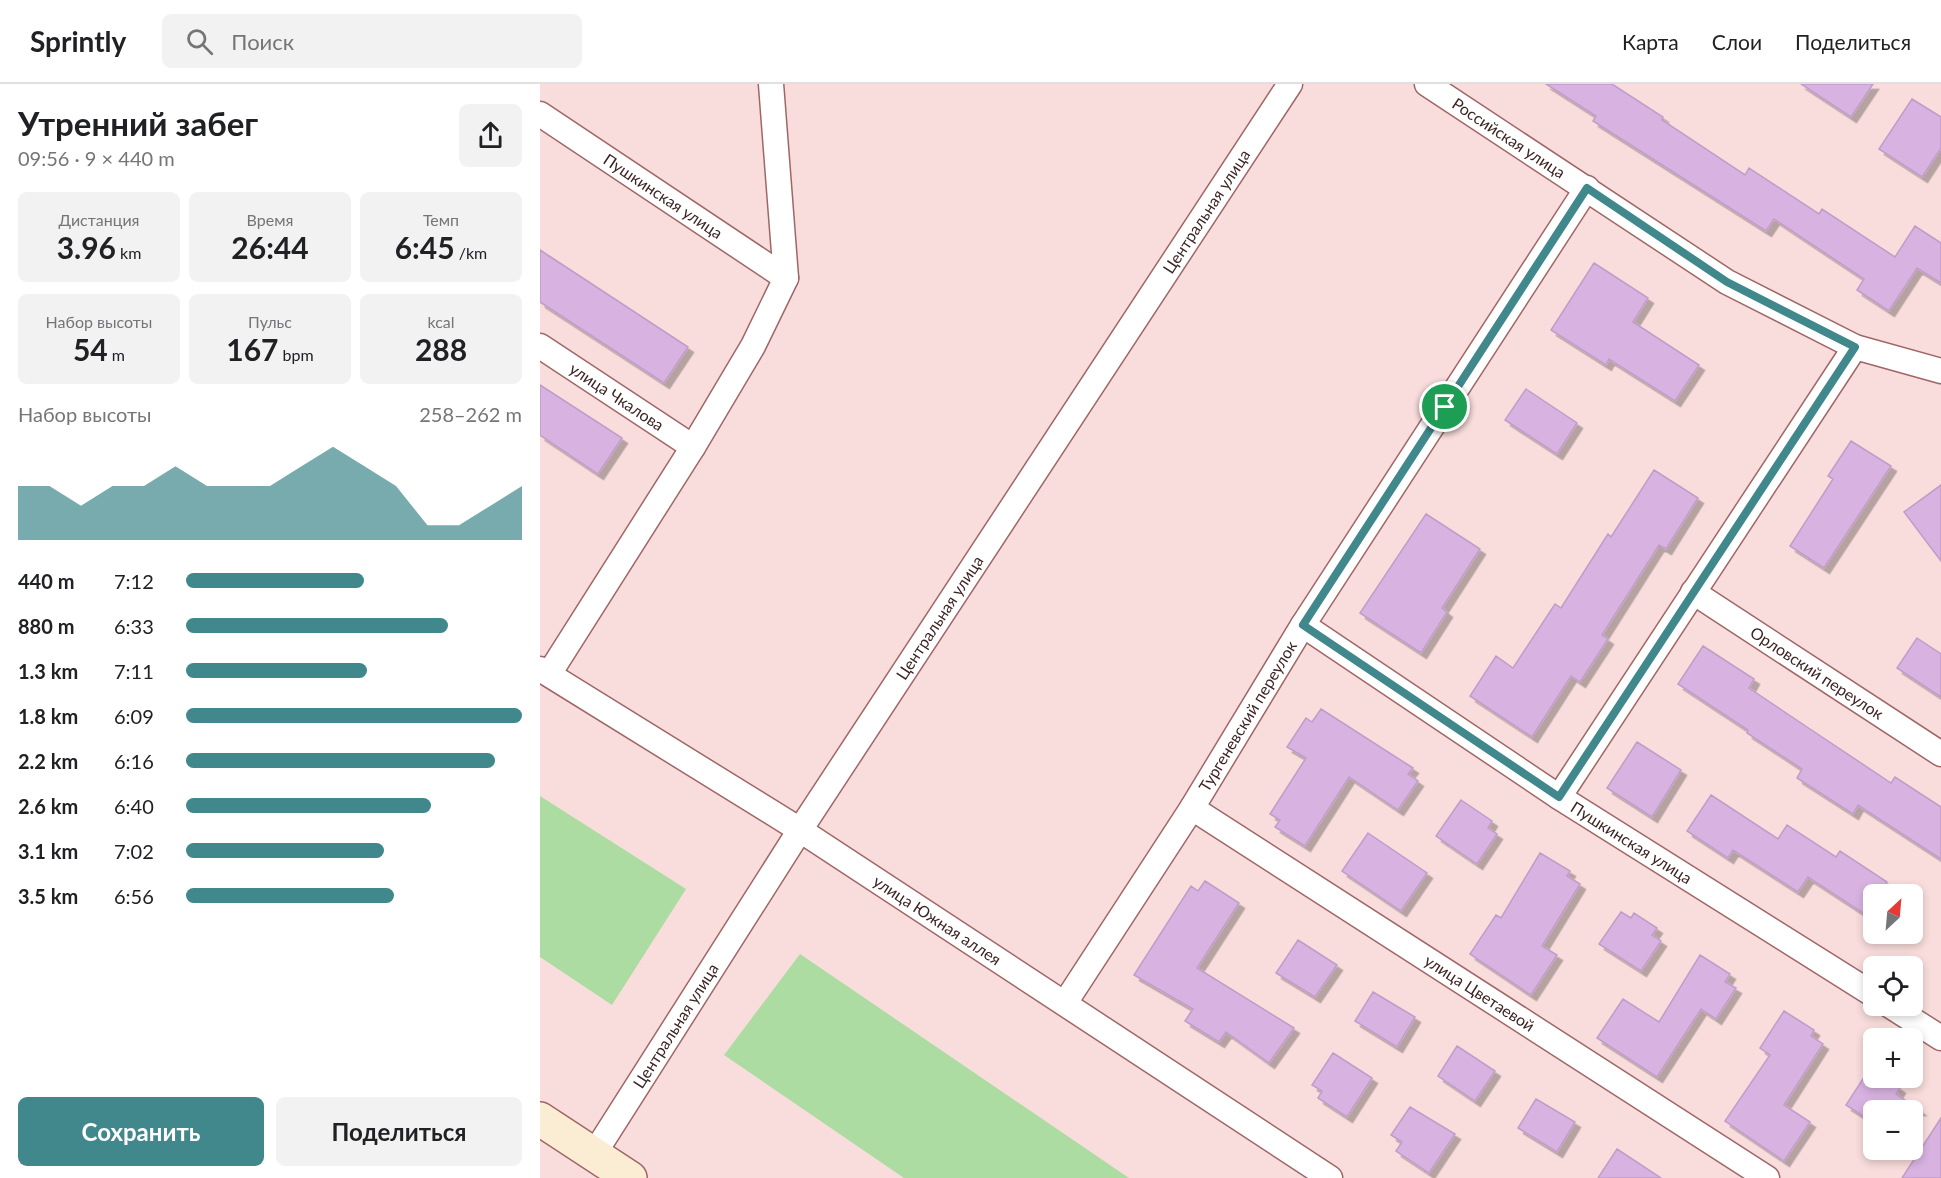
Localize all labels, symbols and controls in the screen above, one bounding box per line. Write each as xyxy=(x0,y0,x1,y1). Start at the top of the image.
search box xyxy=(162,14,582,68)
text: Sprintly xyxy=(30,24,126,58)
icon: search xyxy=(183,25,216,58)
text: Поиск xyxy=(231,28,294,55)
text: Карта xyxy=(1622,29,1679,54)
text: Слои xyxy=(1712,29,1762,54)
text: Поделиться xyxy=(1795,29,1911,54)
street label: Российская улица xyxy=(1449,93,1569,182)
text: Утренний забег xyxy=(18,103,258,143)
button: share xyxy=(459,104,522,167)
text: 09:56 · 9 × 440 m xyxy=(18,146,175,170)
street label: Центральная улица xyxy=(1158,146,1253,277)
street label: Пушкинская улица xyxy=(600,149,727,242)
text: Дистанция xyxy=(58,210,140,229)
text: Время xyxy=(247,210,293,229)
text: Темп xyxy=(423,210,459,229)
text: 3.96 xyxy=(57,229,116,265)
text: 26:44 xyxy=(231,229,309,265)
text: 6:45 xyxy=(395,229,455,265)
text: km xyxy=(116,243,141,262)
text: /km xyxy=(455,243,487,262)
text: Набор высоты xyxy=(46,312,152,331)
text: Пульс xyxy=(248,312,292,331)
text: kcal xyxy=(427,312,455,331)
text: 54 xyxy=(73,331,108,367)
text: 167 xyxy=(226,331,279,367)
text: 288 xyxy=(415,331,467,367)
text: m xyxy=(108,345,125,364)
text: bpm xyxy=(279,345,314,364)
street label: улица Чкалова xyxy=(566,358,668,434)
pin xyxy=(1419,381,1470,432)
icon: arrive xyxy=(1428,390,1461,423)
text: Набор высоты xyxy=(18,402,151,426)
text: 258–262 m xyxy=(419,402,522,426)
street label: Центральная улица xyxy=(892,552,987,683)
text: 440 m xyxy=(18,569,74,593)
text: 7:12 xyxy=(114,569,154,593)
text: 880 m xyxy=(18,614,74,638)
text: 6:33 xyxy=(114,614,154,638)
street label: Орловский переулок xyxy=(1747,622,1888,723)
street label: Тургеневский переулок xyxy=(1194,637,1301,795)
text: 1.3 km xyxy=(18,659,78,683)
text: 7:11 xyxy=(114,659,154,683)
text: 1.8 km xyxy=(18,704,78,728)
text: 6:09 xyxy=(114,704,154,728)
text: 2.2 km xyxy=(18,749,78,773)
text: 6:16 xyxy=(114,749,154,773)
text: 2.6 km xyxy=(18,794,78,818)
text: 6:40 xyxy=(114,794,154,818)
street label: Пушкинская улица xyxy=(1568,797,1696,887)
text: 3.1 km xyxy=(18,839,78,863)
text: 7:02 xyxy=(114,839,154,863)
street label: улица Южная аллея xyxy=(870,871,1005,968)
text: 3.5 km xyxy=(18,884,78,908)
text: 6:56 xyxy=(114,884,154,908)
north arrow xyxy=(1863,884,1923,944)
map controls xyxy=(1863,884,1923,1160)
street label: улица Цветаевой xyxy=(1421,950,1538,1035)
button: locate xyxy=(1863,956,1923,1016)
street label: Центральная улица xyxy=(628,960,722,1091)
button: + xyxy=(1863,1028,1923,1088)
button: Сохранить xyxy=(18,1097,264,1166)
button: Поделиться xyxy=(276,1097,522,1166)
button: − xyxy=(1863,1100,1923,1160)

